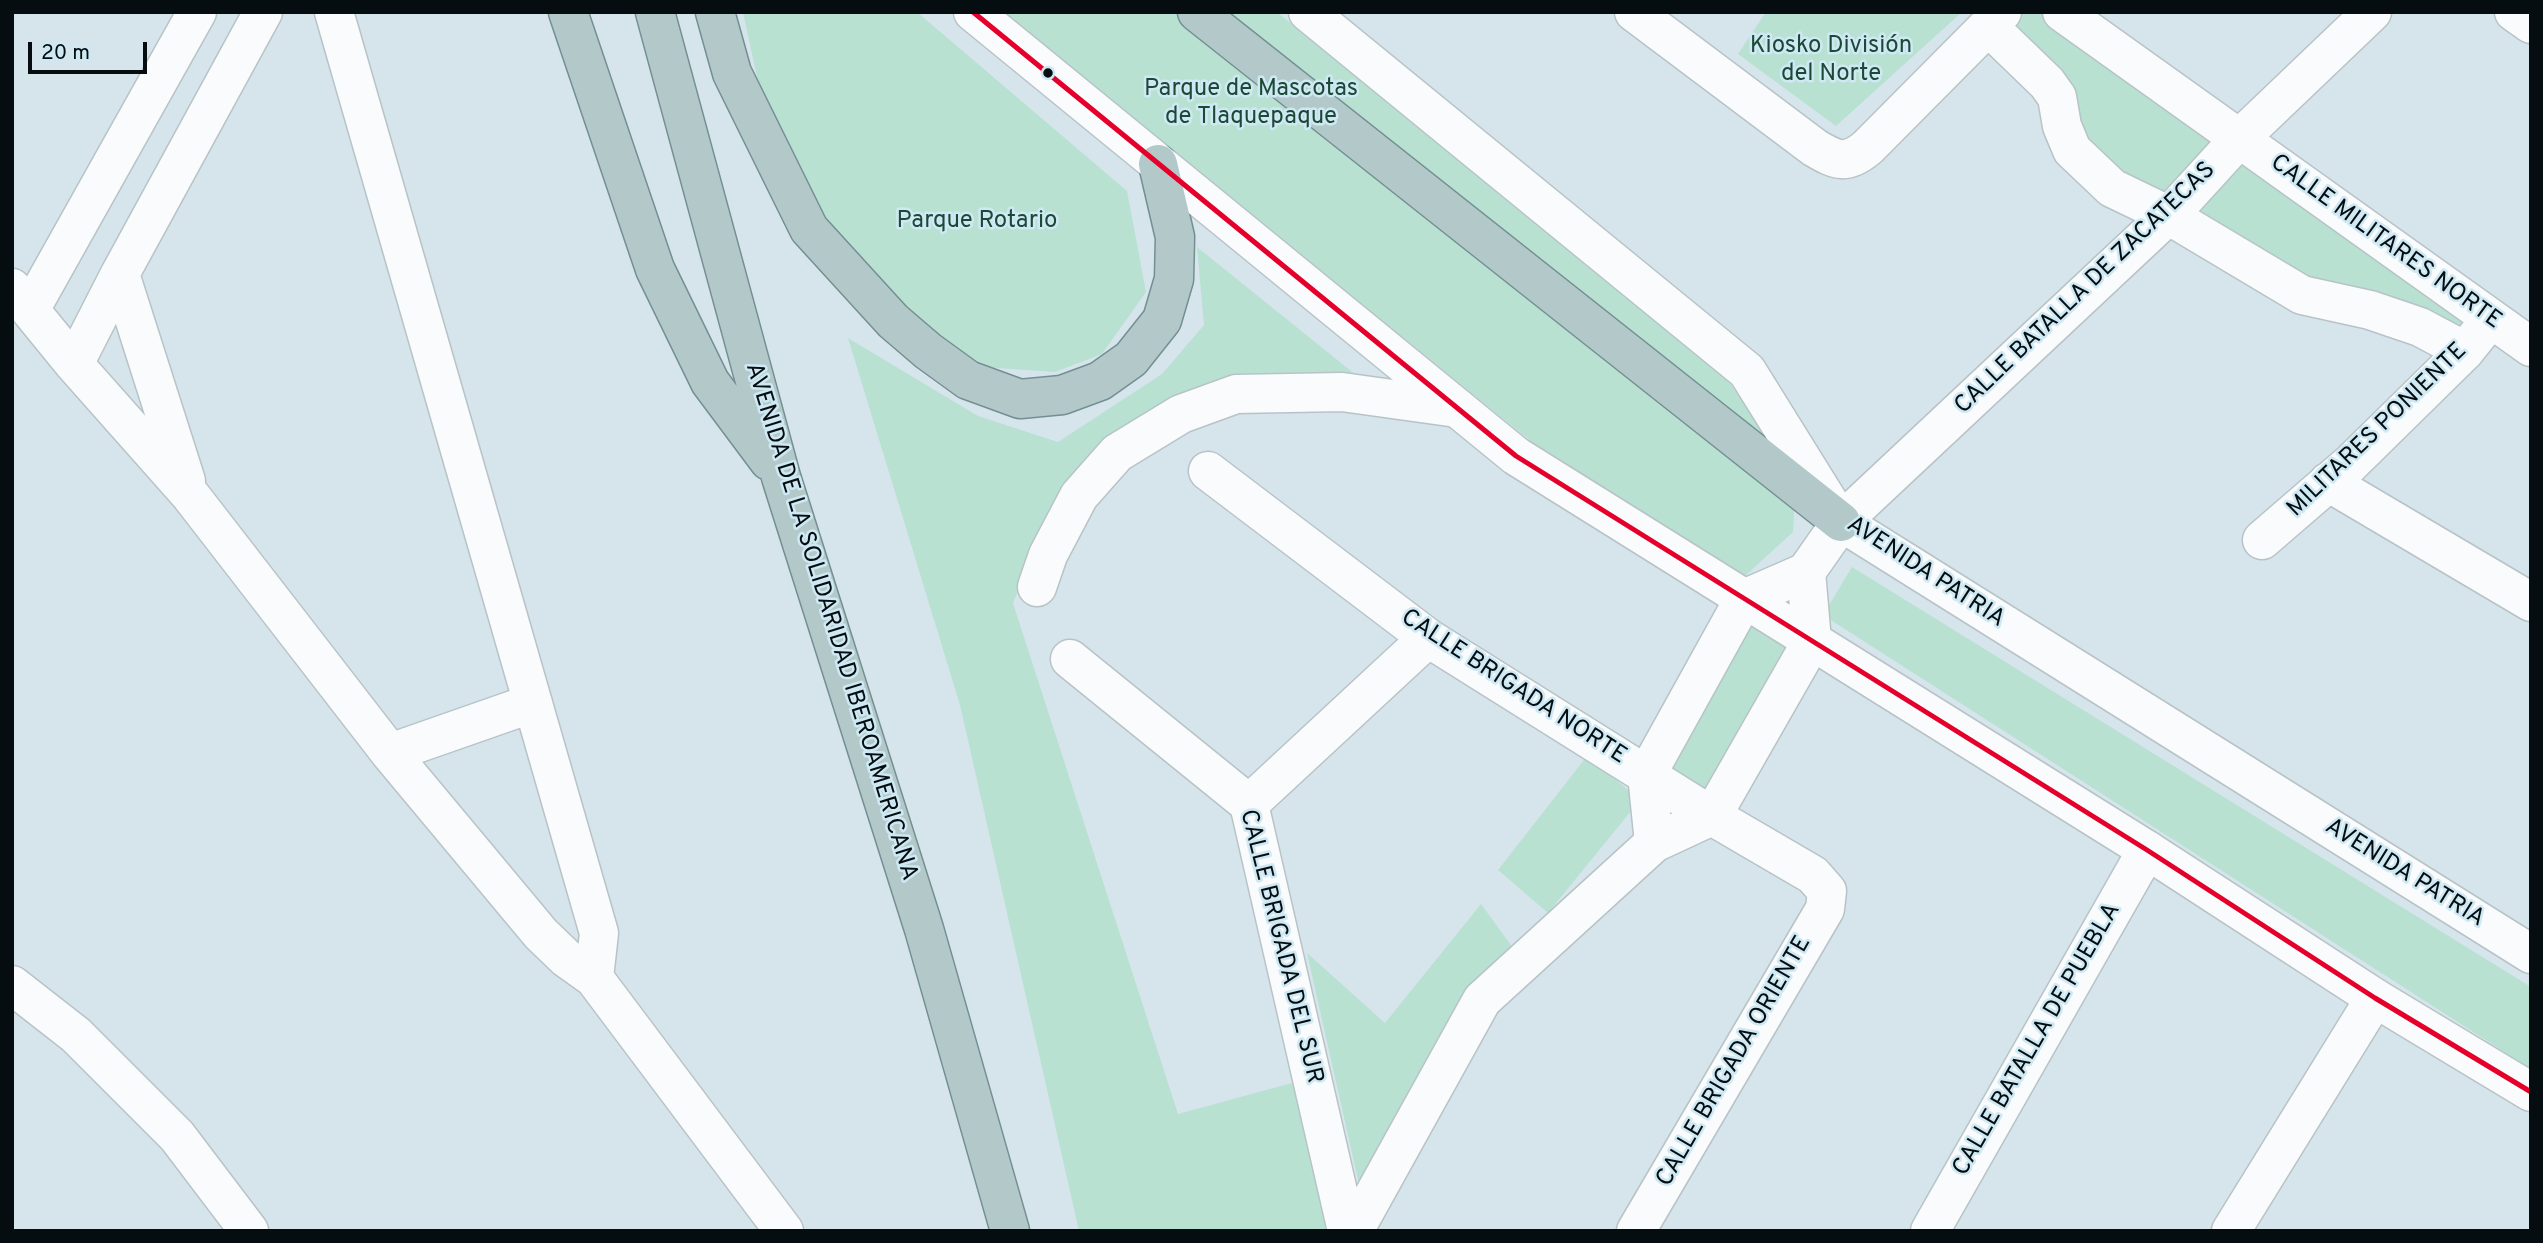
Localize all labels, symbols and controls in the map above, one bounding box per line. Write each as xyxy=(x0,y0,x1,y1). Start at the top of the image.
scale bar xyxy=(32,28,150,72)
park label: Kiosko División del Norte xyxy=(1750,33,1912,89)
text: 20 m xyxy=(41,40,90,67)
unlabelled marker xyxy=(1041,66,1055,80)
park label: Parque de Mascotas de Tlaquepaque xyxy=(1144,76,1358,132)
street label: CALLE MILITARES NORTE xyxy=(2264,149,2506,337)
street label: CALLE BATALLA DE ZACATECAS xyxy=(1950,157,2222,421)
park label: Parque Rotario xyxy=(897,208,1057,236)
street label: MILITARES PONIENTE xyxy=(2282,338,2474,524)
street label: AVENIDA DE LA SOLIDARIDAD IBEROAMERICANA xyxy=(737,360,923,884)
street label: AVENIDA PATRIA xyxy=(1840,511,2010,635)
street label: CALLE BRIGADA NORTE xyxy=(1395,604,1631,772)
street label: CALLE BRIGADA DEL SUR xyxy=(1232,807,1328,1087)
street label: AVENIDA PATRIA xyxy=(2319,813,2489,935)
street label: CALLE BATALLA DE PUEBLA xyxy=(1948,898,2128,1182)
street label: CALLE BRIGADA ORIENTE xyxy=(1651,932,1819,1192)

